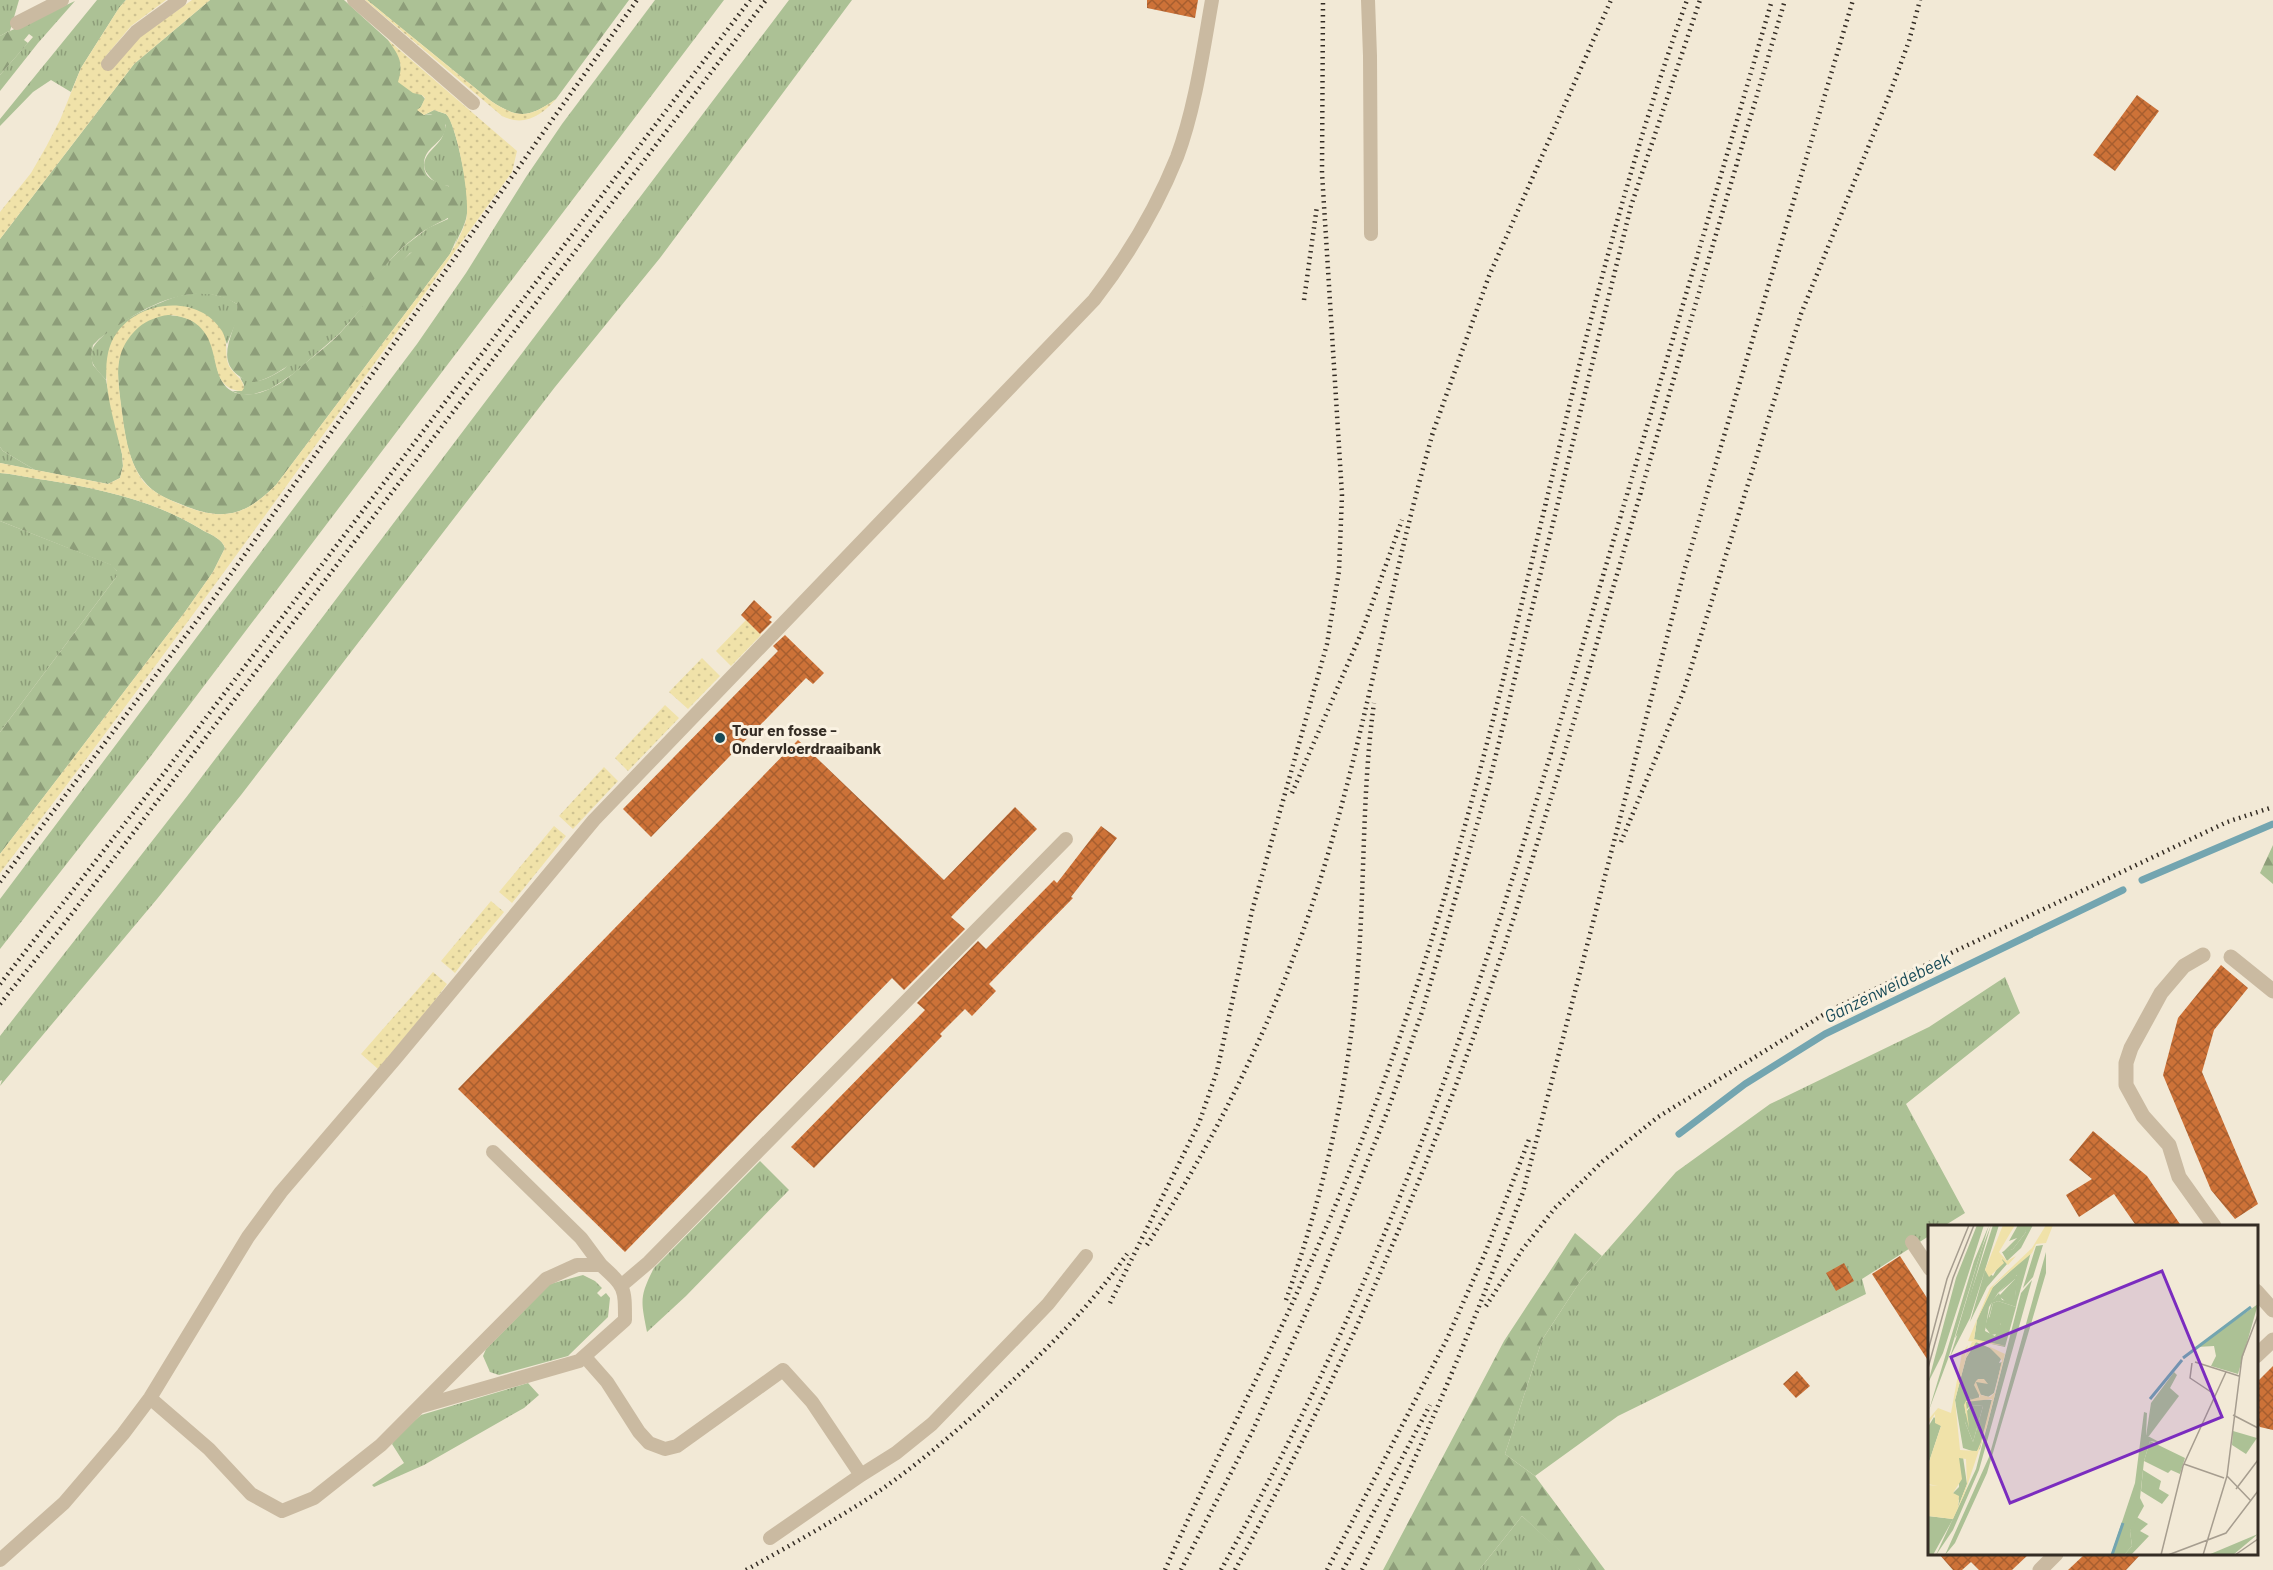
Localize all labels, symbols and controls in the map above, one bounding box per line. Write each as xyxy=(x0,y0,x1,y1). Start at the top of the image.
place label: Tour en fosse - Ondervloerdraaibank xyxy=(732,720,882,757)
marker: Tour en fosse - Ondervloerdraaibank xyxy=(713,731,727,745)
water label: Ganzenweidebeek xyxy=(1820,947,1954,1027)
inset map xyxy=(1928,1225,2258,1555)

